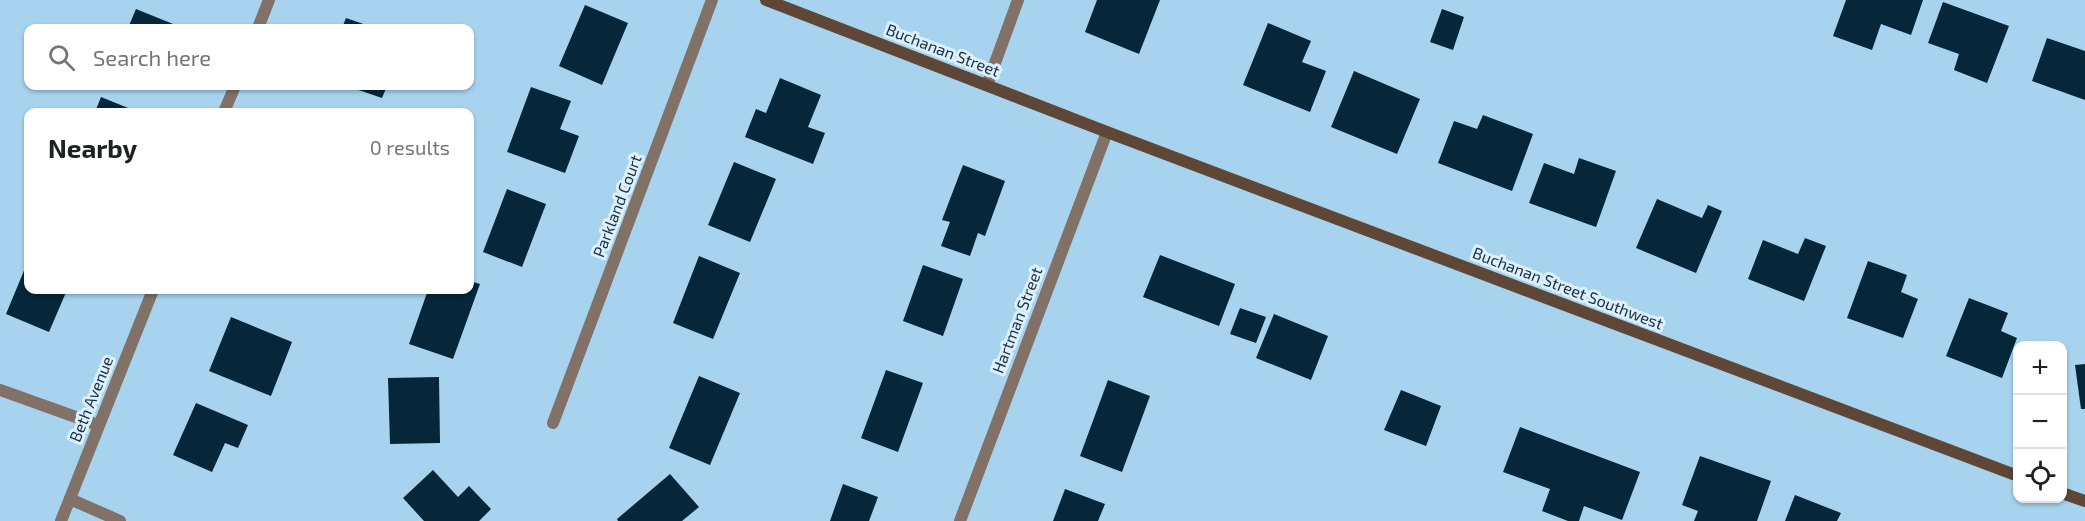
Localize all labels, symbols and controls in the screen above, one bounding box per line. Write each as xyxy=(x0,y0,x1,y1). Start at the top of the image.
street label: Buchanan Street xyxy=(884,19,1003,80)
search box xyxy=(24,24,474,90)
icon: search xyxy=(45,41,78,74)
text: Search here xyxy=(93,44,211,70)
text: Nearby xyxy=(48,132,137,163)
text: 0 results xyxy=(370,135,450,159)
street label: Parkland Court xyxy=(588,152,645,260)
street label: Buchanan Street Southwest xyxy=(1470,242,1666,333)
street label: Hartman Street xyxy=(988,264,1045,376)
map controls xyxy=(2013,341,2067,503)
button: + xyxy=(2013,341,2067,395)
street label: Beth Avenue xyxy=(65,353,116,444)
button: − xyxy=(2013,395,2067,449)
button: locate xyxy=(2013,449,2067,503)

